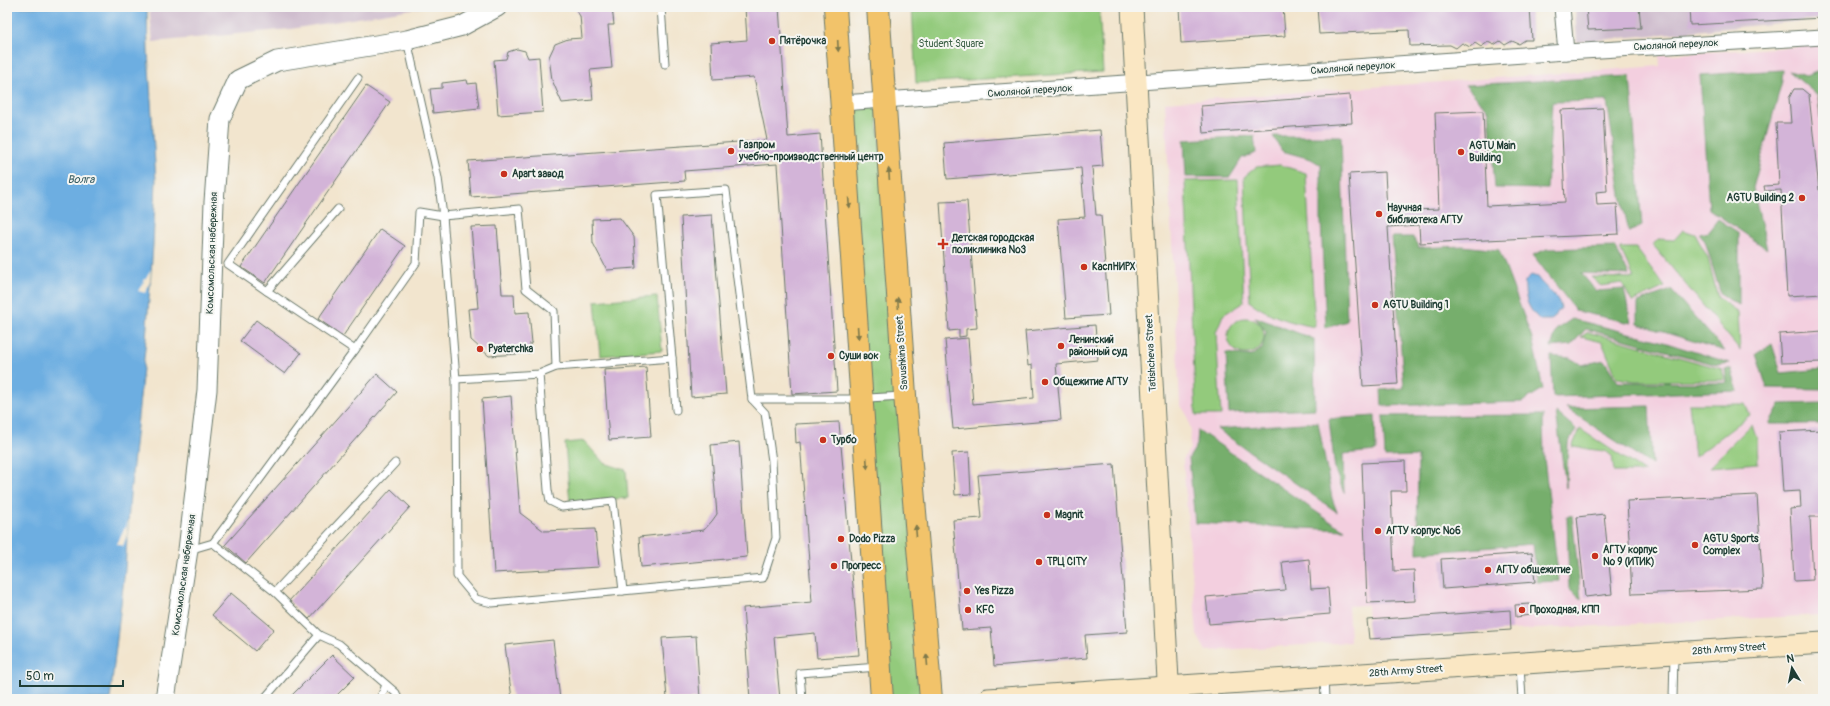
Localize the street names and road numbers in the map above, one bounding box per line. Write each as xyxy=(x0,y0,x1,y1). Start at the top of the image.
street label: Смоляной переулок xyxy=(1633,37,1719,53)
street label: Смоляной переулок xyxy=(1310,59,1396,77)
street label: Смоляной переулок xyxy=(987,82,1073,100)
street label: Комсомольская набережная xyxy=(204,191,220,314)
street label: Tatishcheva Street xyxy=(1143,313,1159,392)
street label: Savushkina Street xyxy=(893,314,911,391)
street label: Комсомольская набережная xyxy=(170,513,198,636)
street label: 28th Army Street xyxy=(1692,640,1767,658)
street label: 28th Army Street xyxy=(1369,662,1444,680)

